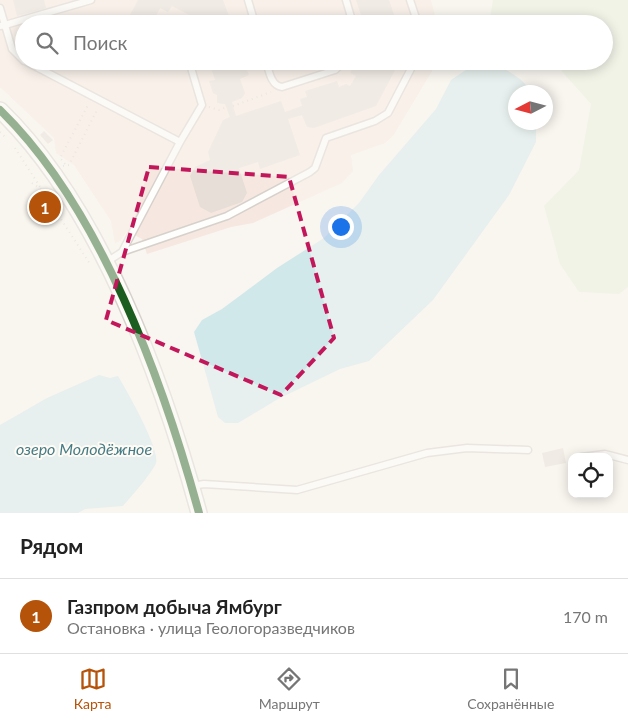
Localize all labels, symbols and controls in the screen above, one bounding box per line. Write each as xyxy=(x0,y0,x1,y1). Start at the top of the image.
search box xyxy=(15,15,613,70)
icon: search xyxy=(33,29,61,57)
text: Поиск xyxy=(73,31,127,54)
north arrow xyxy=(508,85,553,130)
pin: 1 xyxy=(29,188,61,226)
your location xyxy=(328,214,354,240)
water label: озеро Молодёжное xyxy=(16,439,152,458)
map controls xyxy=(568,453,613,498)
button: locate xyxy=(568,453,613,498)
text: Рядом xyxy=(20,533,83,558)
text: Газпром добыча Ямбург xyxy=(67,595,282,618)
text: 1 xyxy=(31,607,41,626)
text: 170 m xyxy=(563,607,608,626)
text: Остановка · улица Геологоразведчиков xyxy=(67,618,355,637)
tab: Карта xyxy=(74,665,112,712)
tab: Маршрут xyxy=(259,665,320,712)
tab: Сохранённые xyxy=(467,665,554,712)

